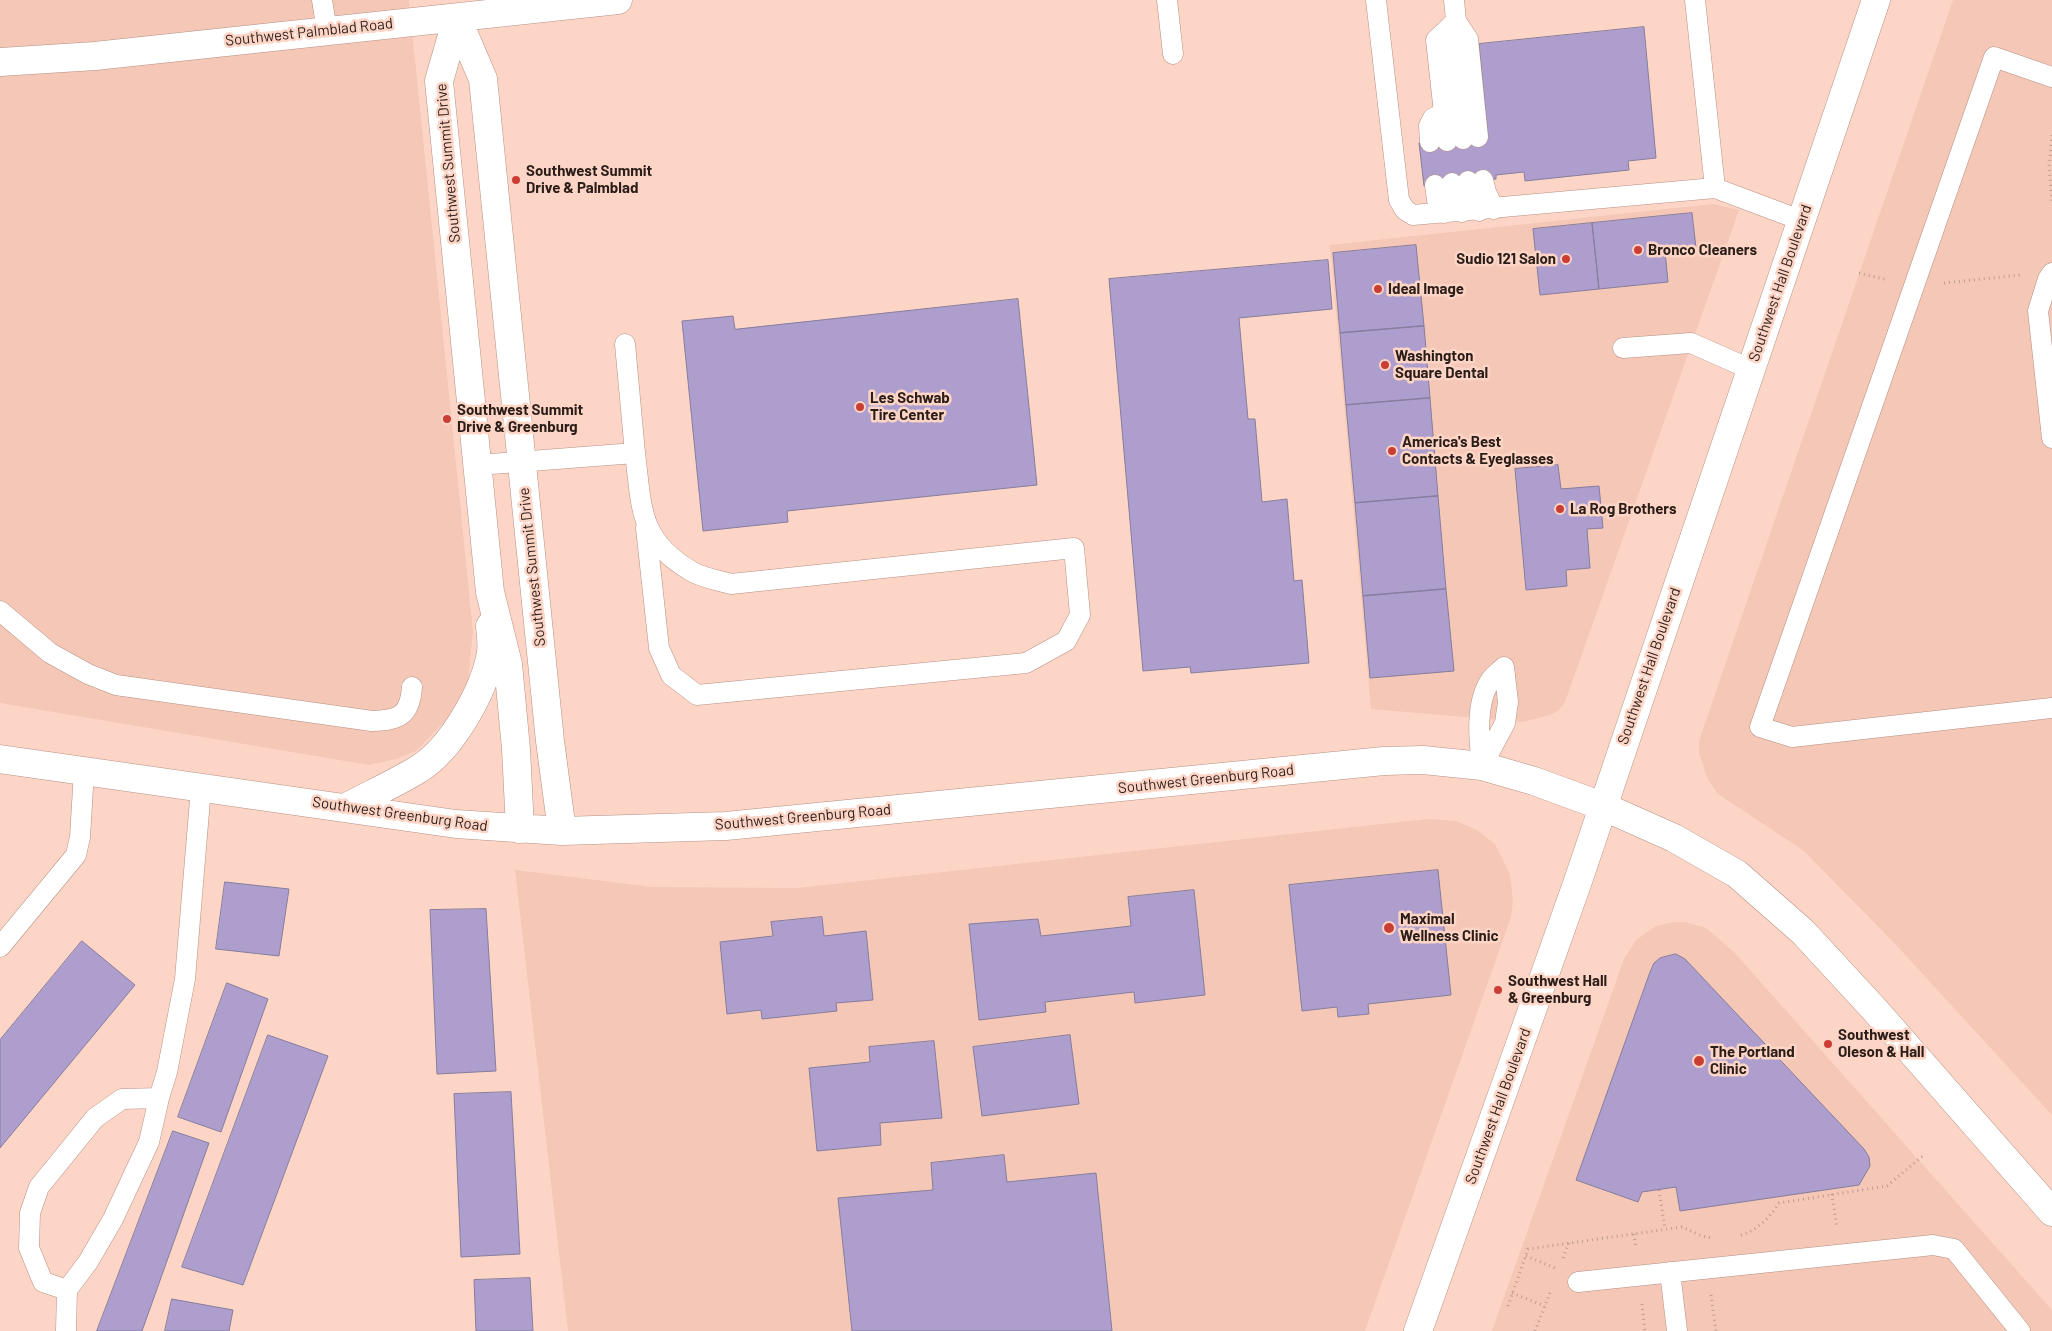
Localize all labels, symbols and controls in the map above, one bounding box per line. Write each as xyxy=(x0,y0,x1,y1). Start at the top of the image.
street label: Southwest Palmblad Road xyxy=(224,14,394,50)
street label: Southwest Summit Drive xyxy=(432,83,464,243)
place label: Southwest Summit Drive & Palmblad xyxy=(526,162,652,197)
marker: Southwest Summit Drive & Palmblad xyxy=(510,174,522,186)
street label: Southwest Hall Boulevard xyxy=(1745,202,1815,364)
place label: Bronco Cleaners xyxy=(1648,241,1757,259)
marker: Bronco Cleaners xyxy=(1632,244,1644,256)
place label: Sudio 121 Salon xyxy=(1456,250,1556,268)
marker: Sudio 121 Salon xyxy=(1560,253,1572,265)
place label: Ideal Image xyxy=(1388,280,1464,298)
marker: Ideal Image xyxy=(1372,283,1384,295)
place label: Washington Square Dental xyxy=(1395,347,1488,382)
marker: Washington Square Dental xyxy=(1379,359,1391,371)
place label: Les Schwab Tire Center xyxy=(870,389,950,424)
place label: Southwest Summit Drive & Greenburg xyxy=(457,401,583,436)
marker: Les Schwab Tire Center xyxy=(854,401,866,413)
marker: Southwest Summit Drive & Greenburg xyxy=(441,413,453,425)
place label: America's Best Contacts & Eyeglasses xyxy=(1402,433,1554,468)
marker: America's Best Contacts & Eyeglasses xyxy=(1386,445,1398,457)
street label: Southwest Summit Drive xyxy=(515,487,549,647)
place label: La Rog Brothers xyxy=(1570,500,1676,518)
marker: La Rog Brothers xyxy=(1554,503,1566,515)
street label: Southwest Hall Boulevard xyxy=(1614,585,1684,747)
street label: Southwest Greenburg Road xyxy=(1117,761,1295,797)
street label: Southwest Greenburg Road xyxy=(311,793,489,835)
street label: Southwest Greenburg Road xyxy=(714,800,892,834)
place label: Maximal Wellness Clinic xyxy=(1400,910,1499,945)
marker: Maximal Wellness Clinic xyxy=(1382,921,1396,935)
place label: Southwest Hall & Greenburg xyxy=(1508,972,1607,1007)
marker: Southwest Hall & Greenburg xyxy=(1492,984,1504,996)
street label: Southwest Hall Boulevard xyxy=(1461,1025,1535,1187)
place label: Southwest Oleson & Hall xyxy=(1838,1026,1924,1061)
marker: Southwest Oleson & Hall xyxy=(1822,1038,1834,1050)
place label: The Portland Clinic xyxy=(1710,1043,1795,1078)
marker: The Portland Clinic xyxy=(1692,1054,1706,1068)

